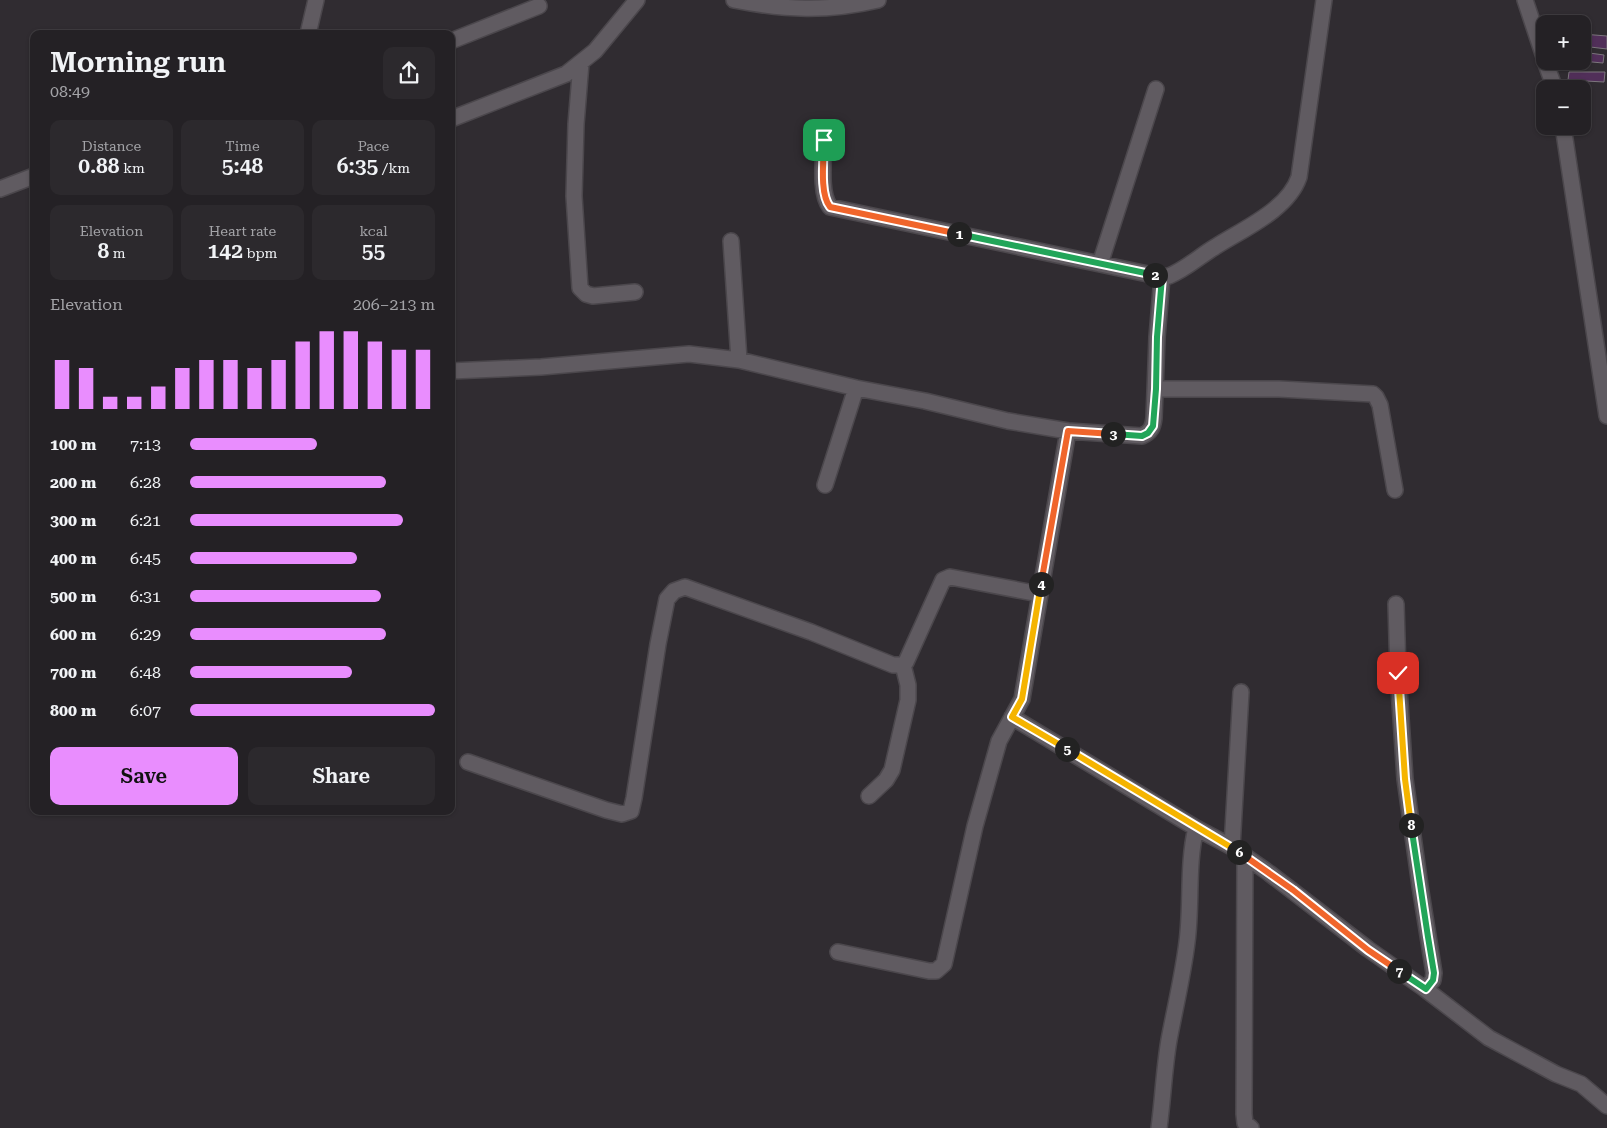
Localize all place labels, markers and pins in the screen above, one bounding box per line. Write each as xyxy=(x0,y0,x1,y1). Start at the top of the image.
pin xyxy=(803,119,845,161)
pin: 1 xyxy=(946,222,972,246)
pin: 2 xyxy=(1142,262,1168,288)
pin: 3 xyxy=(1100,422,1126,446)
pin: 4 xyxy=(1028,572,1054,596)
pin xyxy=(1377,652,1419,694)
pin: 5 xyxy=(1054,736,1080,762)
pin: 8 xyxy=(1398,812,1424,838)
pin: 6 xyxy=(1226,840,1252,864)
pin: 7 xyxy=(1386,958,1412,984)

